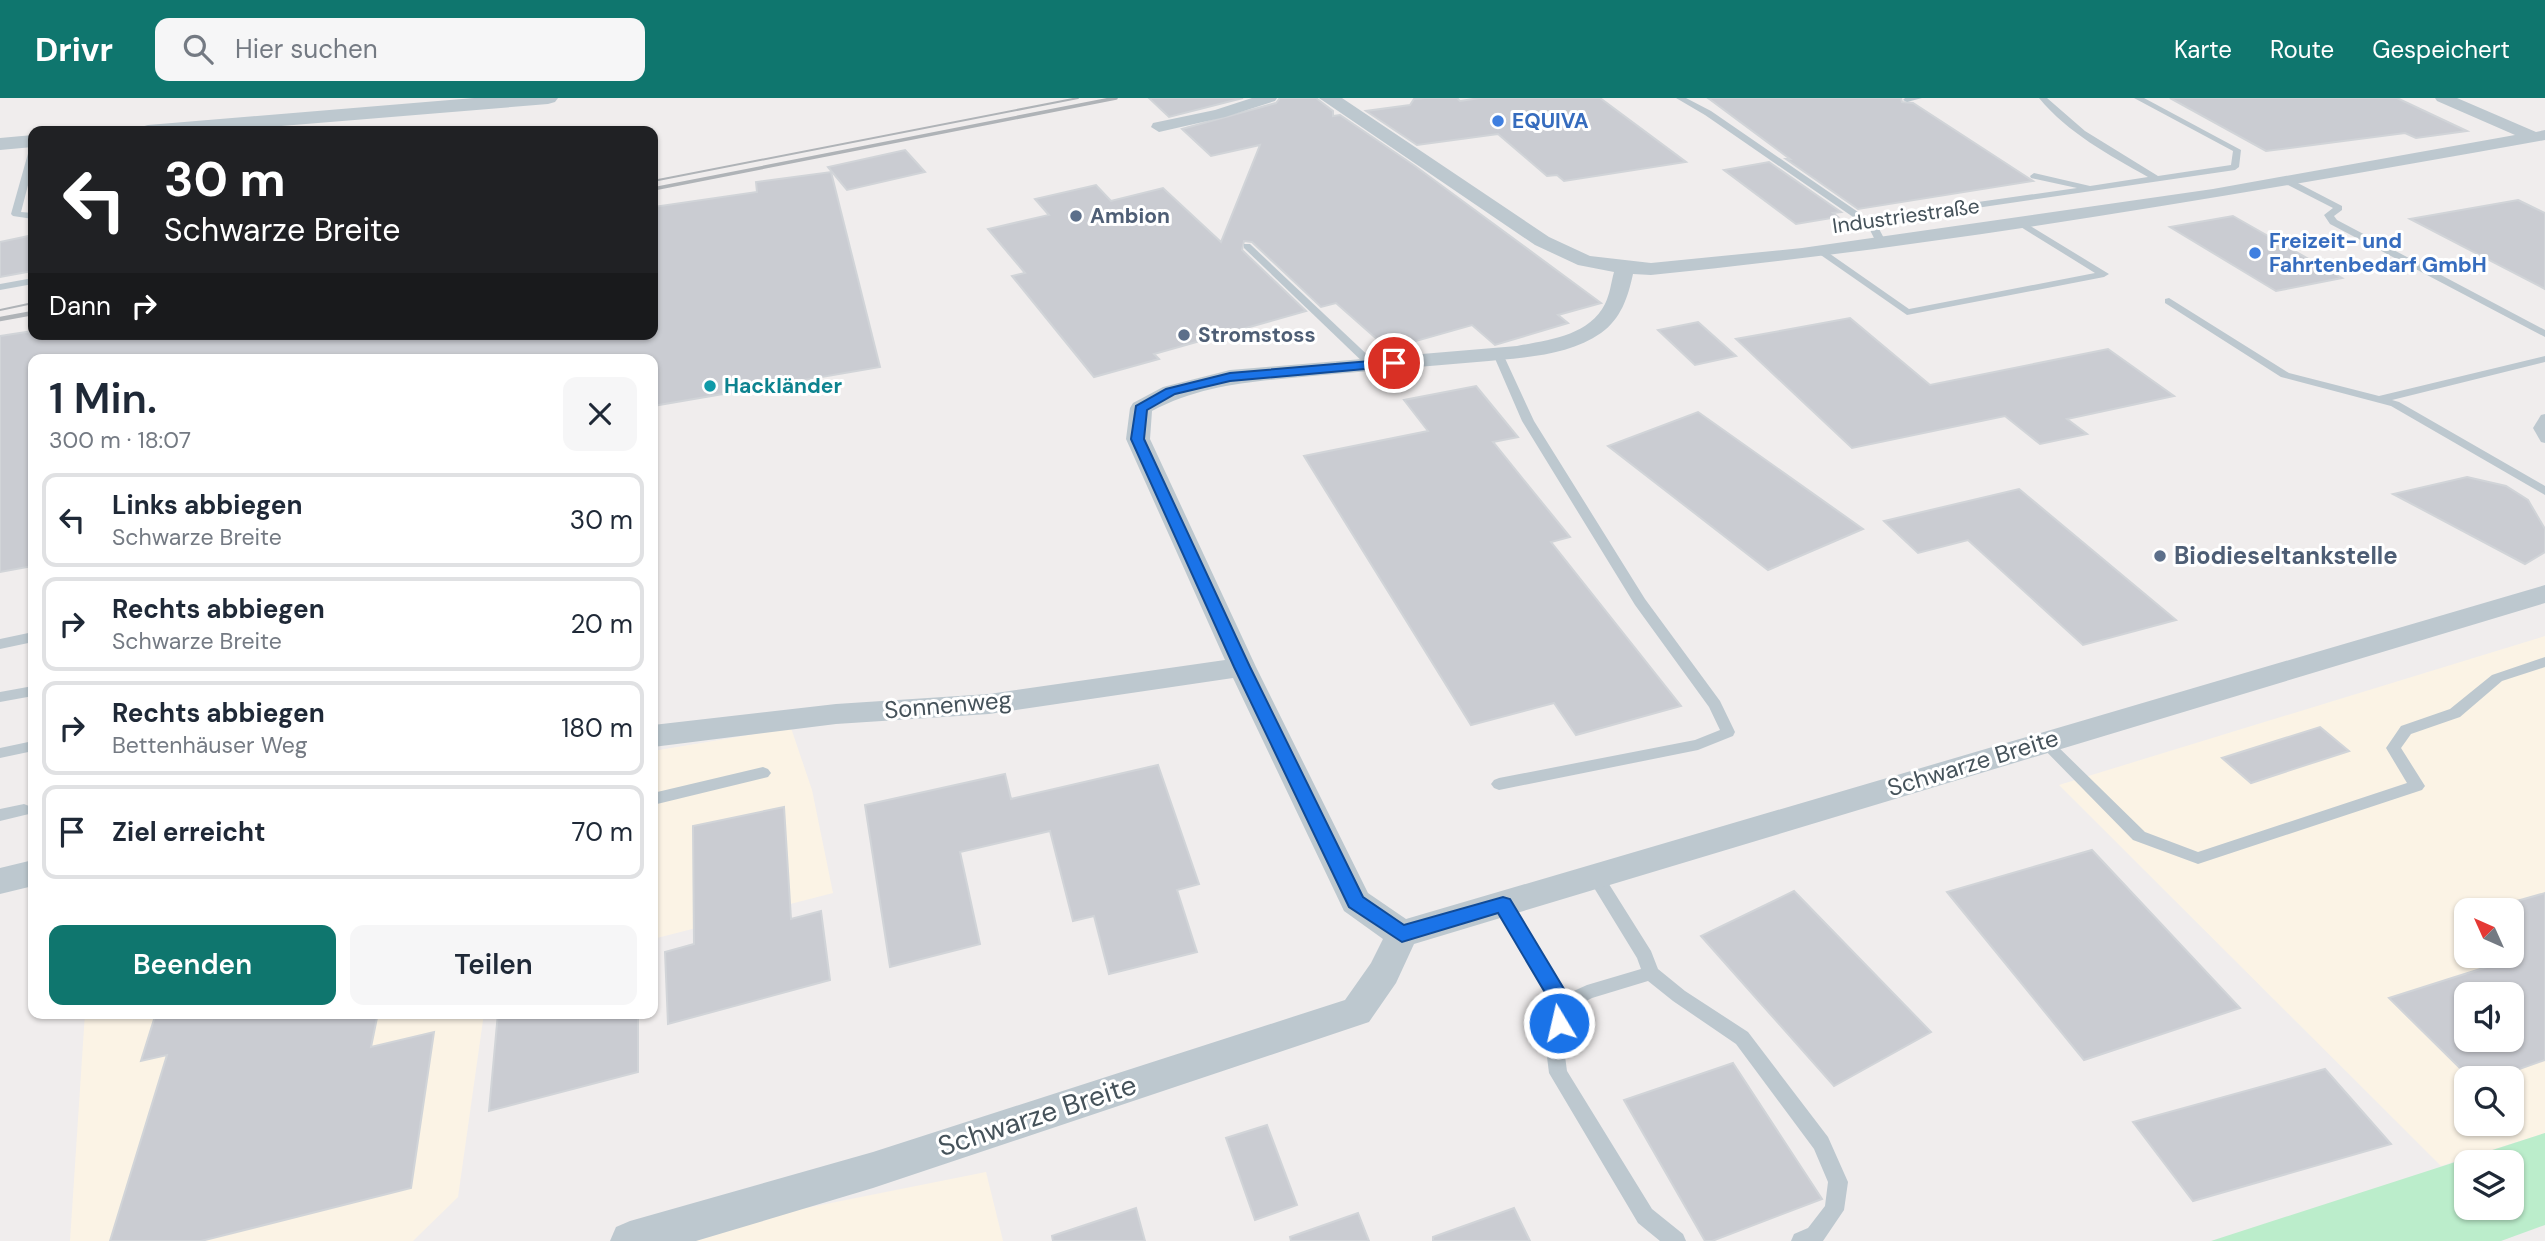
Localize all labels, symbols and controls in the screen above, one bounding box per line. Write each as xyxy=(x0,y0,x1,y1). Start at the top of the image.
search box xyxy=(155,18,645,81)
text: Drivr xyxy=(35,28,113,71)
icon: search xyxy=(179,30,217,68)
text: Hier suchen xyxy=(235,32,378,66)
text: Karte xyxy=(2174,34,2232,65)
text: Route xyxy=(2270,34,2334,65)
text: Gespeichert xyxy=(2372,34,2510,65)
place label: EQUIVA xyxy=(1512,107,1589,135)
marker: EQUIVA xyxy=(1490,113,1506,129)
text: 30 m xyxy=(164,147,286,211)
icon: left xyxy=(49,154,140,245)
street label: Industriestraße xyxy=(1831,192,1981,240)
place label: Ambion xyxy=(1090,202,1170,230)
marker: Ambion xyxy=(1068,208,1084,224)
text: Schwarze Breite xyxy=(164,209,400,251)
place label: Freizeit- und Fahrtenbedarf GmbH xyxy=(2269,227,2487,279)
marker: Freizeit- und Fahrtenbedarf GmbH xyxy=(2247,245,2263,261)
icon: right xyxy=(125,287,163,325)
text: Dann xyxy=(49,289,111,323)
place label: Stromstoss xyxy=(1198,321,1316,349)
marker: Stromstoss xyxy=(1176,327,1192,343)
pin xyxy=(1364,333,1424,393)
icon: arrive xyxy=(1375,344,1413,382)
text: 1 Min. xyxy=(49,371,157,426)
place label: Hackländer xyxy=(724,372,842,400)
button: close xyxy=(563,377,637,451)
marker: Hackländer xyxy=(702,378,718,394)
text: 300 m · 18:07 xyxy=(49,425,191,455)
text: Links abbiegen xyxy=(112,488,302,522)
icon: left xyxy=(53,501,91,539)
text: 30 m xyxy=(570,503,633,537)
text: Schwarze Breite xyxy=(112,522,282,552)
place label: Biodieseltankstelle xyxy=(2174,540,2398,571)
marker: Biodieseltankstelle xyxy=(2152,548,2168,564)
text: Rechts abbiegen xyxy=(112,592,325,626)
icon: right xyxy=(53,605,91,643)
text: 20 m xyxy=(570,607,633,641)
text: Schwarze Breite xyxy=(112,626,282,656)
street label: Sonnenweg xyxy=(883,683,1013,726)
text: Rechts abbiegen xyxy=(112,696,325,730)
icon: right xyxy=(53,709,91,747)
text: 180 m xyxy=(561,711,633,745)
street label: Schwarze Breite xyxy=(1884,722,2062,803)
text: Bettenhäuser Weg xyxy=(112,730,308,760)
icon: arrive xyxy=(53,813,91,851)
text: Ziel erreicht xyxy=(112,815,265,849)
text: 70 m xyxy=(572,815,633,849)
north arrow xyxy=(2454,898,2524,968)
map controls xyxy=(2454,898,2524,1220)
button: Beenden xyxy=(49,925,336,1005)
button: Teilen xyxy=(350,925,637,1005)
button: sound xyxy=(2454,982,2524,1052)
position arrow xyxy=(1522,986,1596,1060)
street label: Schwarze Breite xyxy=(933,1066,1141,1165)
button: search xyxy=(2454,1066,2524,1136)
button: layers xyxy=(2454,1150,2524,1220)

